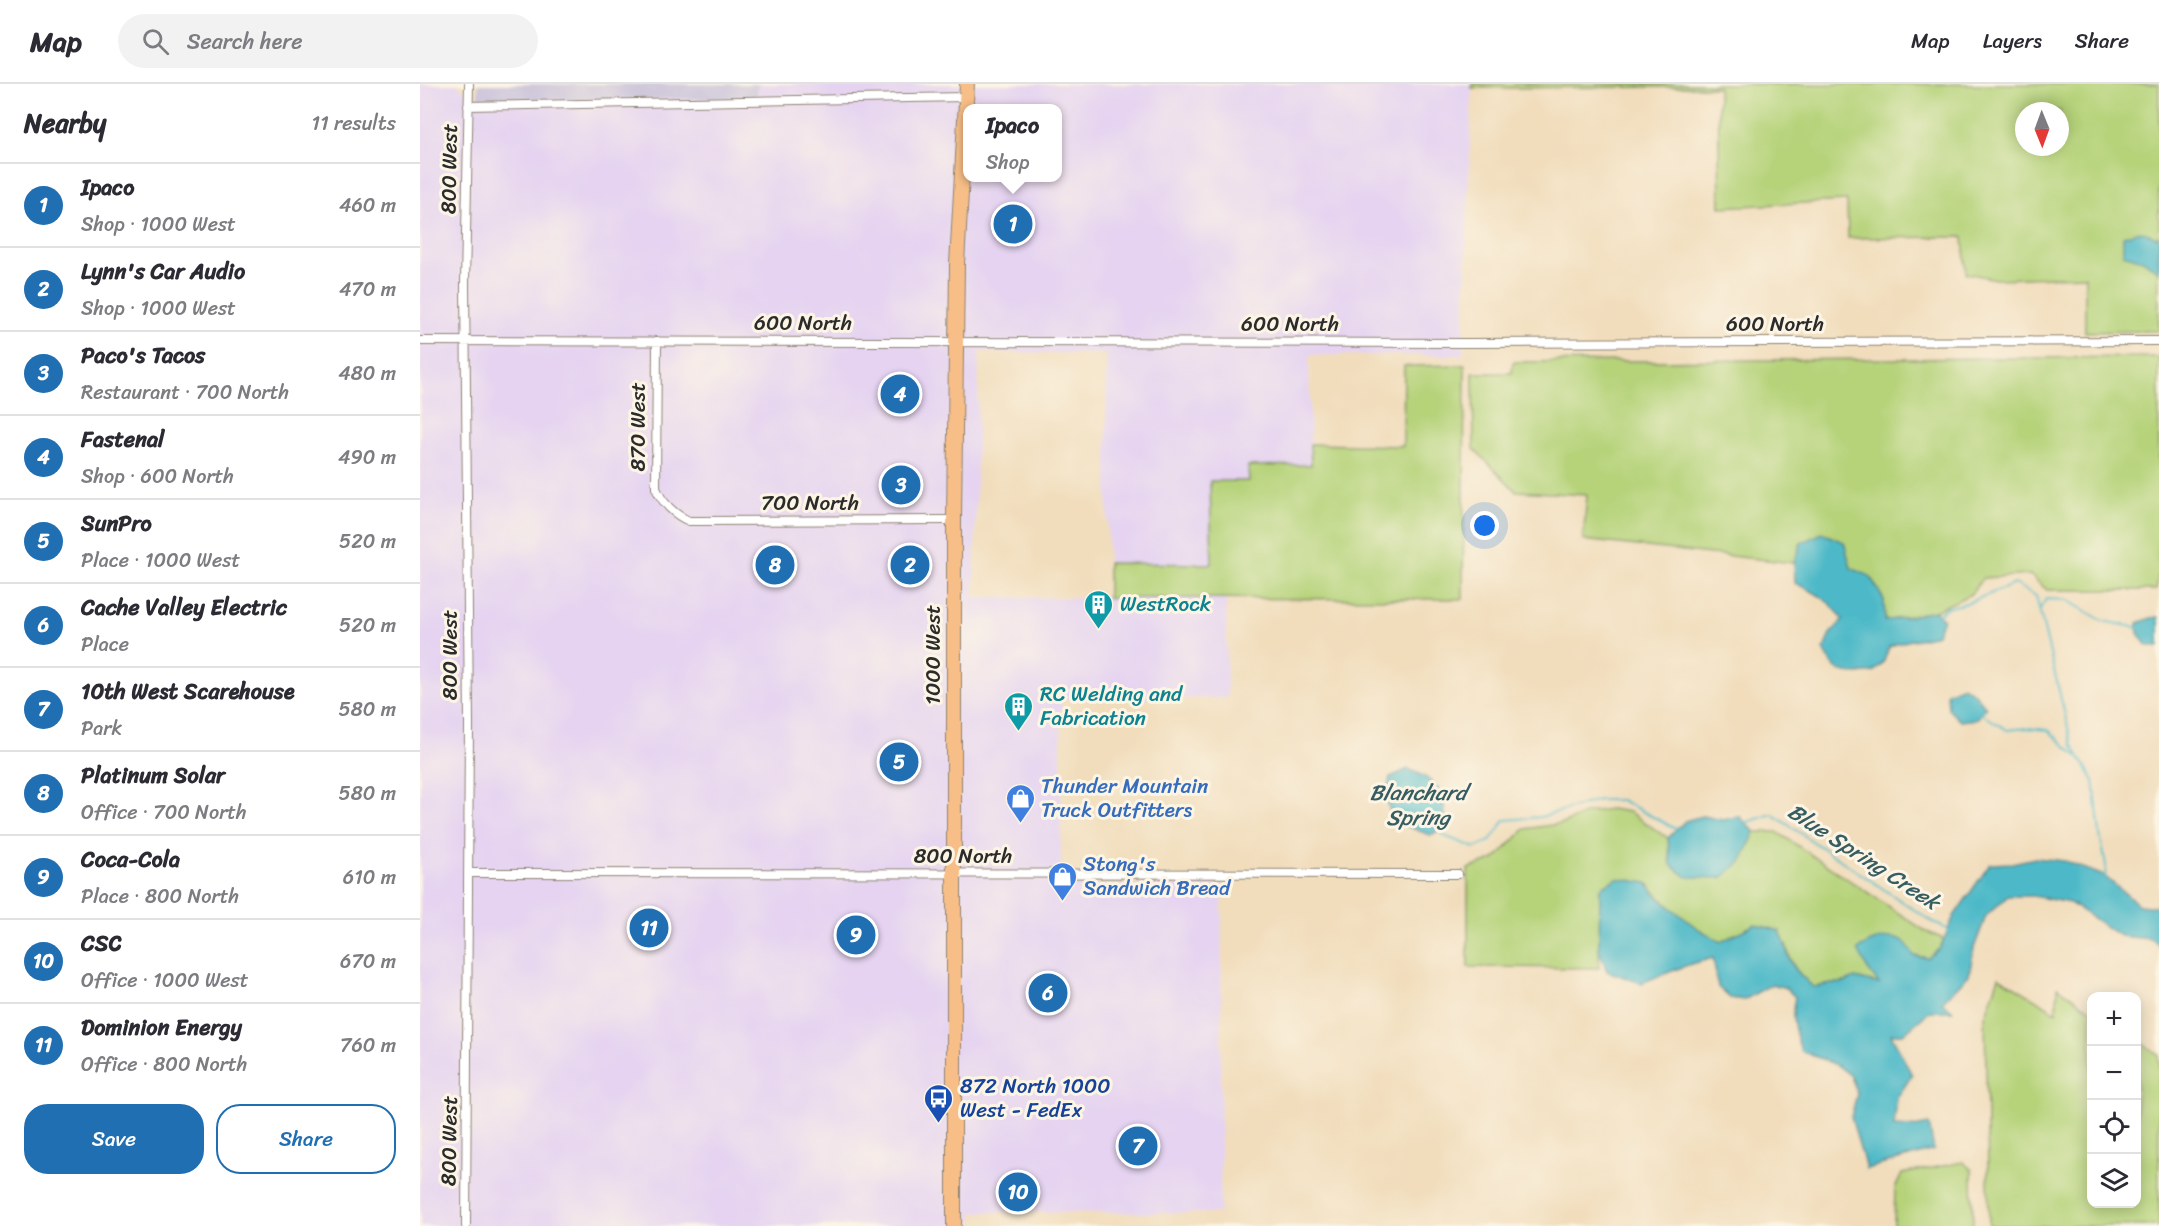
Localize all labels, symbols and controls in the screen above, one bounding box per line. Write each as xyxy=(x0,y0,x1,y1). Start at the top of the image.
search box xyxy=(118,14,538,68)
text: Map xyxy=(30,17,82,66)
text: Search here xyxy=(187,22,303,61)
text: Map xyxy=(1911,22,1950,60)
text: Layers xyxy=(1983,22,2042,60)
text: Share xyxy=(2075,22,2129,60)
icon: search xyxy=(139,25,172,58)
text: Nearby xyxy=(24,100,106,146)
north arrow xyxy=(2015,102,2069,156)
popup xyxy=(963,104,1062,182)
text: 11 results xyxy=(312,106,396,141)
text: Ipaco xyxy=(986,106,1039,145)
street label: 800 West xyxy=(429,123,469,215)
text: Shop xyxy=(986,145,1030,180)
text: Ipaco xyxy=(81,168,135,207)
text: 1 xyxy=(39,188,48,223)
text: 460 m xyxy=(339,188,396,223)
pin: 1 xyxy=(994,202,1032,246)
text: Shop · 1000 West xyxy=(81,207,236,242)
text: Lynn's Car Audio xyxy=(81,252,245,291)
text: 2 xyxy=(38,272,49,307)
text: 470 m xyxy=(339,272,396,307)
text: Shop · 1000 West xyxy=(81,291,236,326)
street label: 600 North xyxy=(754,304,852,342)
street label: 600 North xyxy=(1241,305,1339,343)
street label: 600 North xyxy=(1726,305,1824,343)
text: Paco's Tacos xyxy=(81,336,205,375)
text: 3 xyxy=(38,356,49,391)
text: 480 m xyxy=(338,356,396,391)
pin: 4 xyxy=(880,372,920,416)
text: Restaurant · 700 North xyxy=(81,375,289,410)
street label: 870 West xyxy=(619,382,657,472)
text: Fastenal xyxy=(81,420,164,459)
text: 4 xyxy=(37,440,50,475)
text: 490 m xyxy=(338,440,396,475)
text: Shop · 600 North xyxy=(81,459,234,494)
pin: 3 xyxy=(882,462,920,508)
street label: 700 North xyxy=(761,484,859,522)
text: SunPro xyxy=(81,504,152,543)
your location xyxy=(1470,511,1499,540)
text: 5 xyxy=(37,524,50,559)
text: 520 m xyxy=(339,524,396,559)
pin: 8 xyxy=(756,542,794,588)
pin: 2 xyxy=(890,542,930,588)
text: Place · 1000 West xyxy=(81,543,240,578)
place label: WestRock xyxy=(1120,585,1212,623)
text: Cache Valley Electric xyxy=(81,588,287,627)
building icon: WestRock xyxy=(1083,588,1115,630)
street label: 1000 West xyxy=(914,605,952,705)
text: 6 xyxy=(38,608,49,643)
text: 520 m xyxy=(339,608,396,643)
street label: 800 West xyxy=(431,610,469,700)
text: Place xyxy=(81,627,129,662)
text: 10th West Scarehouse xyxy=(81,672,295,711)
place label: RC Welding and Fabrication xyxy=(1040,675,1184,737)
building icon: RC Welding and Fabrication xyxy=(1003,690,1035,732)
text: 7 xyxy=(38,692,49,727)
text: 580 m xyxy=(339,692,396,727)
text: Park xyxy=(81,711,122,746)
pin: 5 xyxy=(880,740,918,784)
text: Platinum Solar xyxy=(81,756,225,795)
place label: Thunder Mountain Truck Outfitters xyxy=(1041,767,1208,829)
water label: Blanchard Spring xyxy=(1369,773,1472,837)
text: 8 xyxy=(37,776,50,811)
text: 580 m xyxy=(339,776,396,811)
shop icon: Thunder Mountain Truck Outfitters xyxy=(1004,782,1036,824)
water label: Blue Spring Creek xyxy=(1780,792,1951,922)
text: Office · 700 North xyxy=(81,795,247,830)
street label: 800 North xyxy=(914,837,1012,875)
text: Coca-Cola xyxy=(81,840,180,879)
place label: Stong's Sandwich Bread xyxy=(1083,845,1232,907)
text: 9 xyxy=(37,860,50,895)
text: 610 m xyxy=(343,860,396,895)
shop icon: Stong's Sandwich Bread xyxy=(1046,860,1078,902)
text: Place · 800 North xyxy=(81,879,239,914)
pin: 11 xyxy=(630,906,668,950)
pin: 9 xyxy=(836,912,876,958)
text: CSC xyxy=(81,924,122,963)
text: 10 xyxy=(33,944,54,979)
text: 670 m xyxy=(340,944,396,979)
text: Office · 1000 West xyxy=(81,963,249,998)
pin: 6 xyxy=(1028,970,1068,1016)
map controls xyxy=(2087,992,2141,1208)
button: + xyxy=(2087,992,2141,1046)
text: Dominion Energy xyxy=(81,1008,242,1047)
text: 11 xyxy=(35,1028,52,1063)
text: 760 m xyxy=(340,1028,396,1063)
button: − xyxy=(2087,1046,2141,1100)
text: Office · 800 North xyxy=(81,1047,247,1082)
place label: 872 North 1000 West - FedEx xyxy=(960,1067,1111,1129)
bus stop icon: 872 North 1000 West - FedEx xyxy=(923,1082,955,1124)
street label: 800 West xyxy=(429,1095,469,1187)
button: locate xyxy=(2087,1100,2141,1154)
button: Save xyxy=(24,1104,204,1174)
button: Share xyxy=(216,1104,396,1174)
pin: 7 xyxy=(1118,1124,1158,1168)
button: layers xyxy=(2087,1154,2141,1208)
pin: 10 xyxy=(998,1170,1038,1214)

